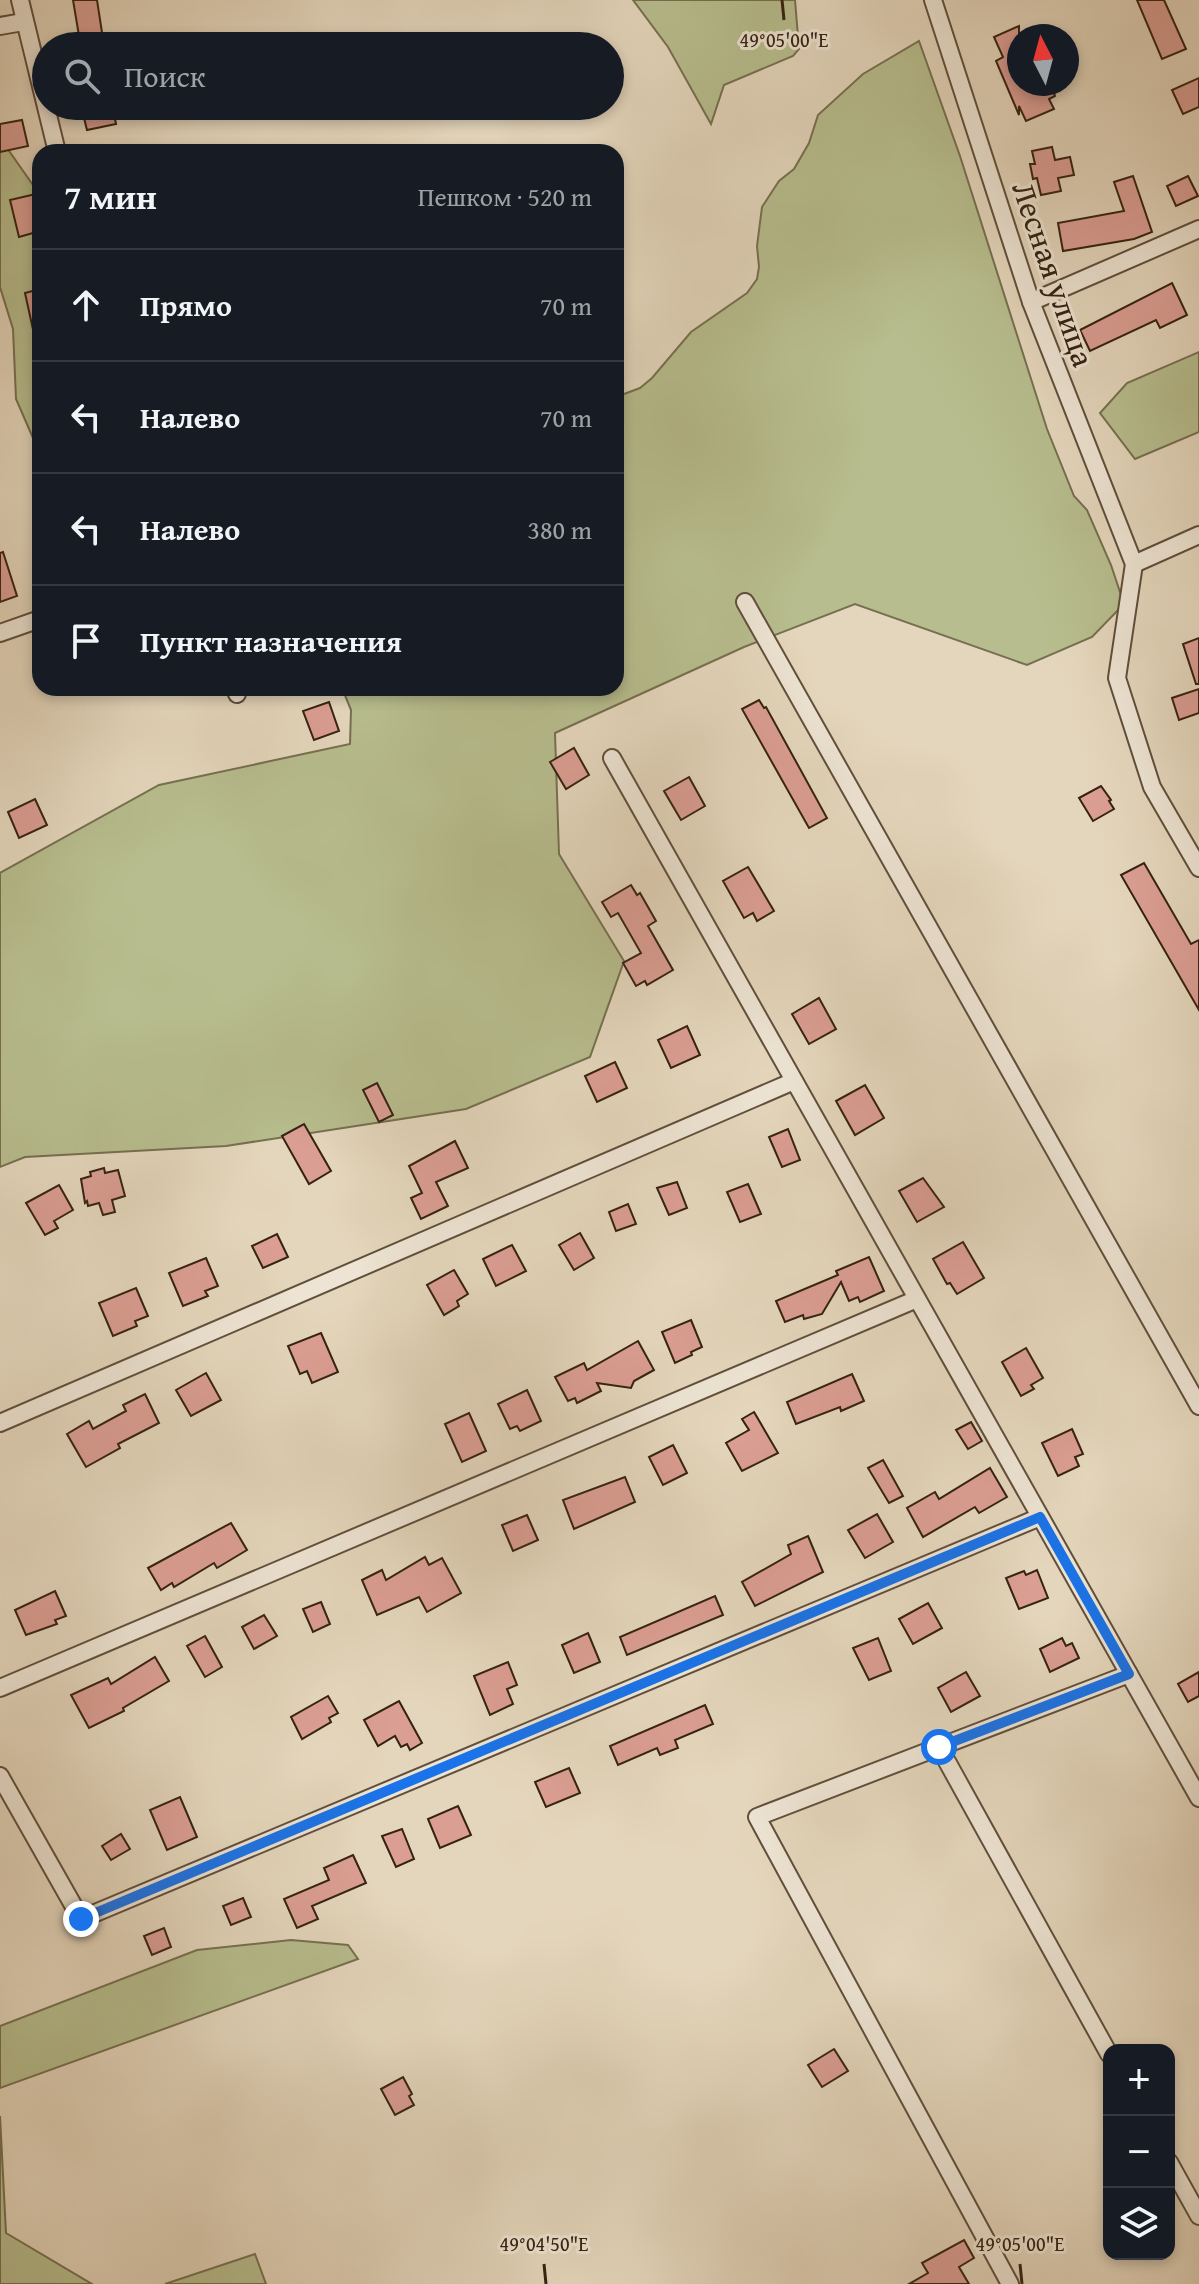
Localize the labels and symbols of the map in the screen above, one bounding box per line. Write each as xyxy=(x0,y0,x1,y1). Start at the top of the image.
north arrow xyxy=(1007,24,1079,96)
text: 49°05'00"E xyxy=(740,25,828,54)
street label: Лесная улица xyxy=(1000,175,1108,374)
route start xyxy=(921,1729,957,1765)
route end xyxy=(63,1901,99,1937)
text: 49°04'50"E xyxy=(500,2229,588,2258)
text: 49°05'00"E xyxy=(976,2229,1064,2258)

